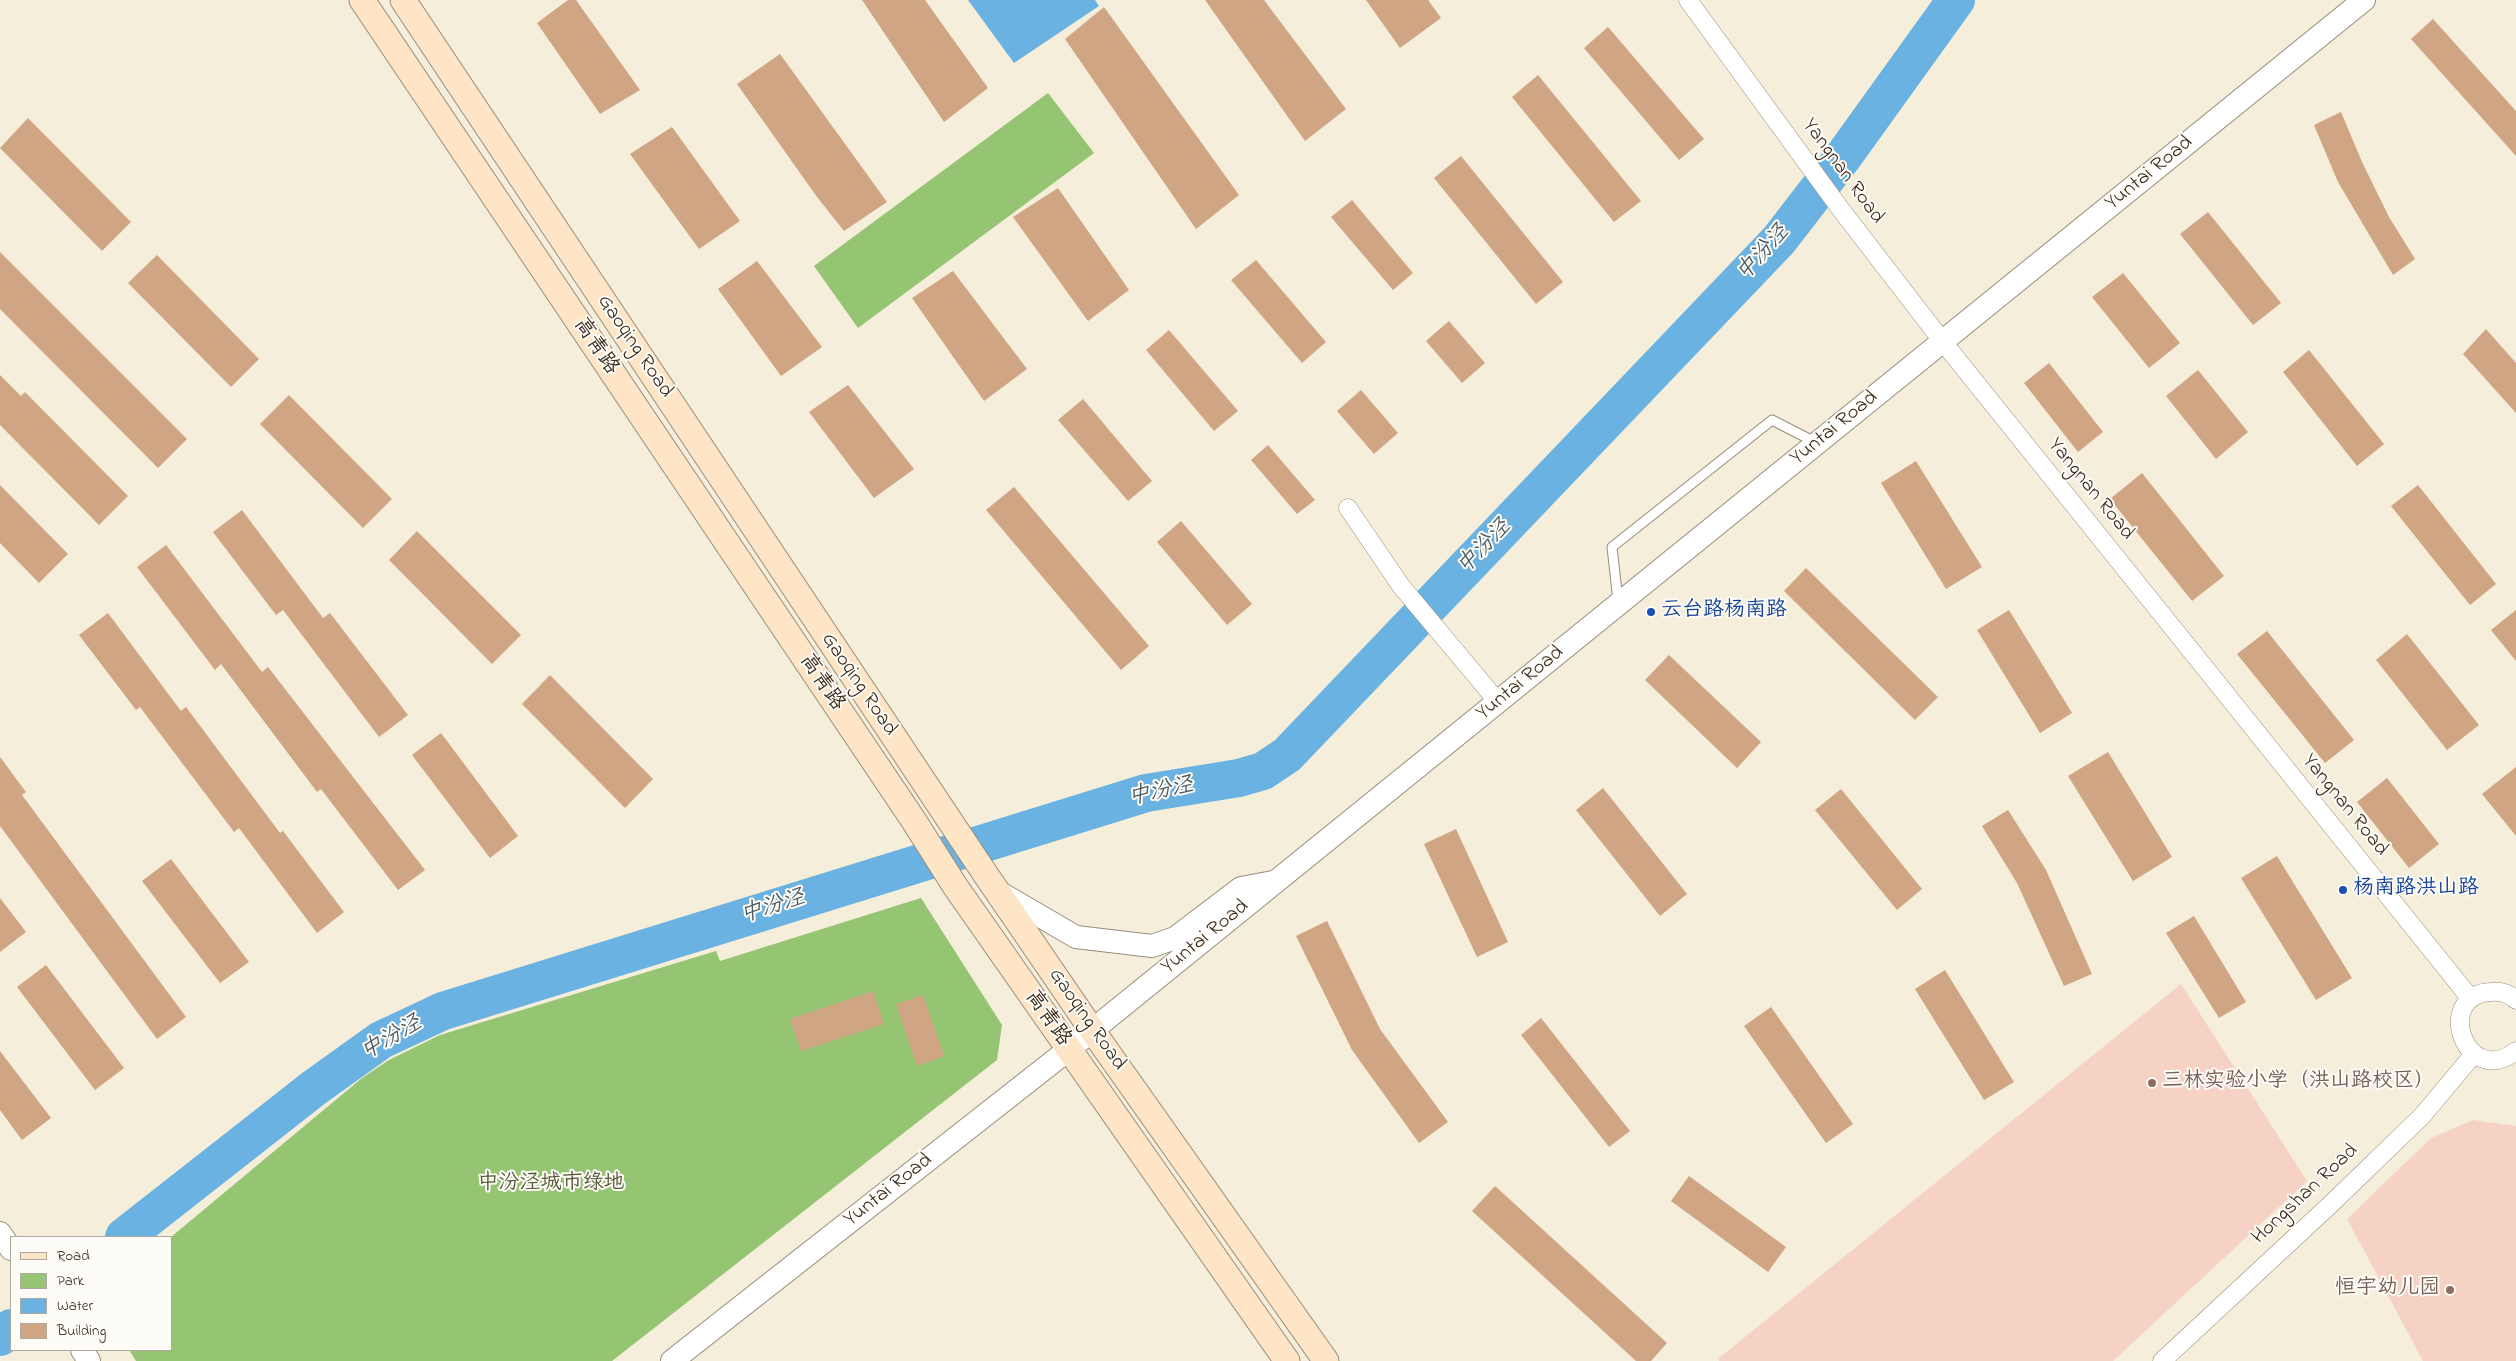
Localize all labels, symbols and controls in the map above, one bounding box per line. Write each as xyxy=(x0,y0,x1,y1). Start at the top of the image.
street label: Yangnan Road xyxy=(1795,115,1889,229)
street label: Yuntai Road xyxy=(2101,131,2199,217)
water label: 中汾泾 xyxy=(1732,221,1796,287)
street label: Gaoqing Road xyxy=(590,291,678,403)
street label: 高青路 xyxy=(567,314,623,380)
street label: Yuntai Road xyxy=(1786,386,1884,472)
street label: Yangnan Road xyxy=(2041,434,2139,546)
water label: 中汾泾 xyxy=(1453,515,1517,581)
place label: 云台路杨南路 xyxy=(1661,599,1787,625)
marker: 云台路杨南路 xyxy=(1645,606,1657,618)
street label: Gaoqing Road xyxy=(814,629,902,741)
street label: Yuntai Road xyxy=(1472,641,1570,727)
street label: 高青路 xyxy=(793,650,849,716)
street label: Yangnan Road xyxy=(2295,750,2393,862)
water label: 中汾泾 xyxy=(1126,773,1196,813)
place label: 杨南路洪山路 xyxy=(2353,877,2479,903)
marker: 杨南路洪山路 xyxy=(2337,884,2349,896)
water label: 中汾泾 xyxy=(738,886,808,930)
street label: Yuntai Road xyxy=(1157,895,1255,981)
street label: Gaoqing Road xyxy=(1042,964,1130,1076)
street label: 高青路 xyxy=(1019,986,1075,1052)
water label: 中汾泾 xyxy=(357,1011,427,1067)
place label: 三林实验小学（洪山路校区） xyxy=(2162,1070,2435,1096)
marker: 三林实验小学（洪山路校区） xyxy=(2146,1077,2158,1089)
street label: Hongshan Road xyxy=(2248,1139,2364,1251)
street label: Yuntai Road xyxy=(840,1149,938,1233)
park label: 中汾泾城市绿地 xyxy=(478,1172,624,1198)
legend xyxy=(10,1236,172,1351)
text: Road xyxy=(57,1245,90,1267)
text: Park xyxy=(57,1270,84,1292)
place label: 恒宇幼儿园 xyxy=(2335,1277,2440,1303)
marker: 恒宇幼儿园 xyxy=(2444,1284,2456,1296)
text: Water xyxy=(57,1295,93,1317)
text: Building xyxy=(57,1320,106,1342)

